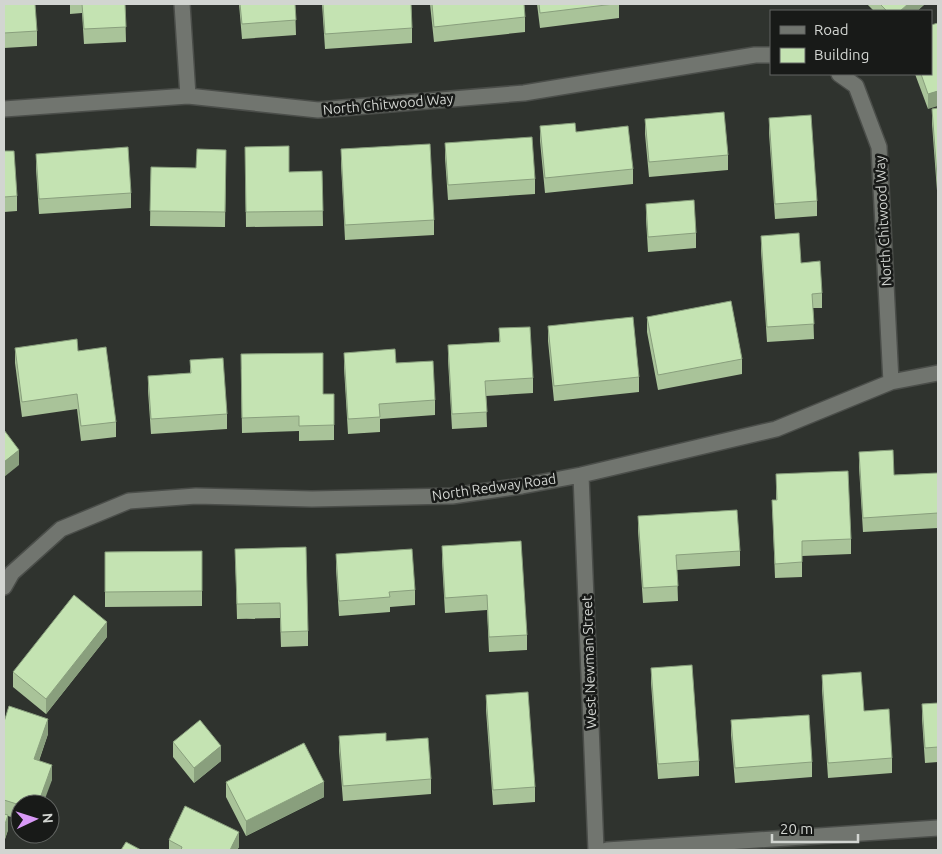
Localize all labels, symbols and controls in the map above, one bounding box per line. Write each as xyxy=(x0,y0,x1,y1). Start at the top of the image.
legend xyxy=(770,10,932,75)
text: Road xyxy=(814,21,849,38)
text: Building xyxy=(814,46,869,63)
street label: North Chitwood Way xyxy=(322,90,454,118)
street label: North Chitwood Way xyxy=(872,155,894,287)
street label: North Redway Road xyxy=(431,470,557,504)
street label: West Newman Street xyxy=(579,595,599,729)
north arrow xyxy=(10,794,60,844)
text: N xyxy=(40,812,56,824)
scale bar xyxy=(772,812,858,844)
text: 20 m xyxy=(780,820,813,837)

